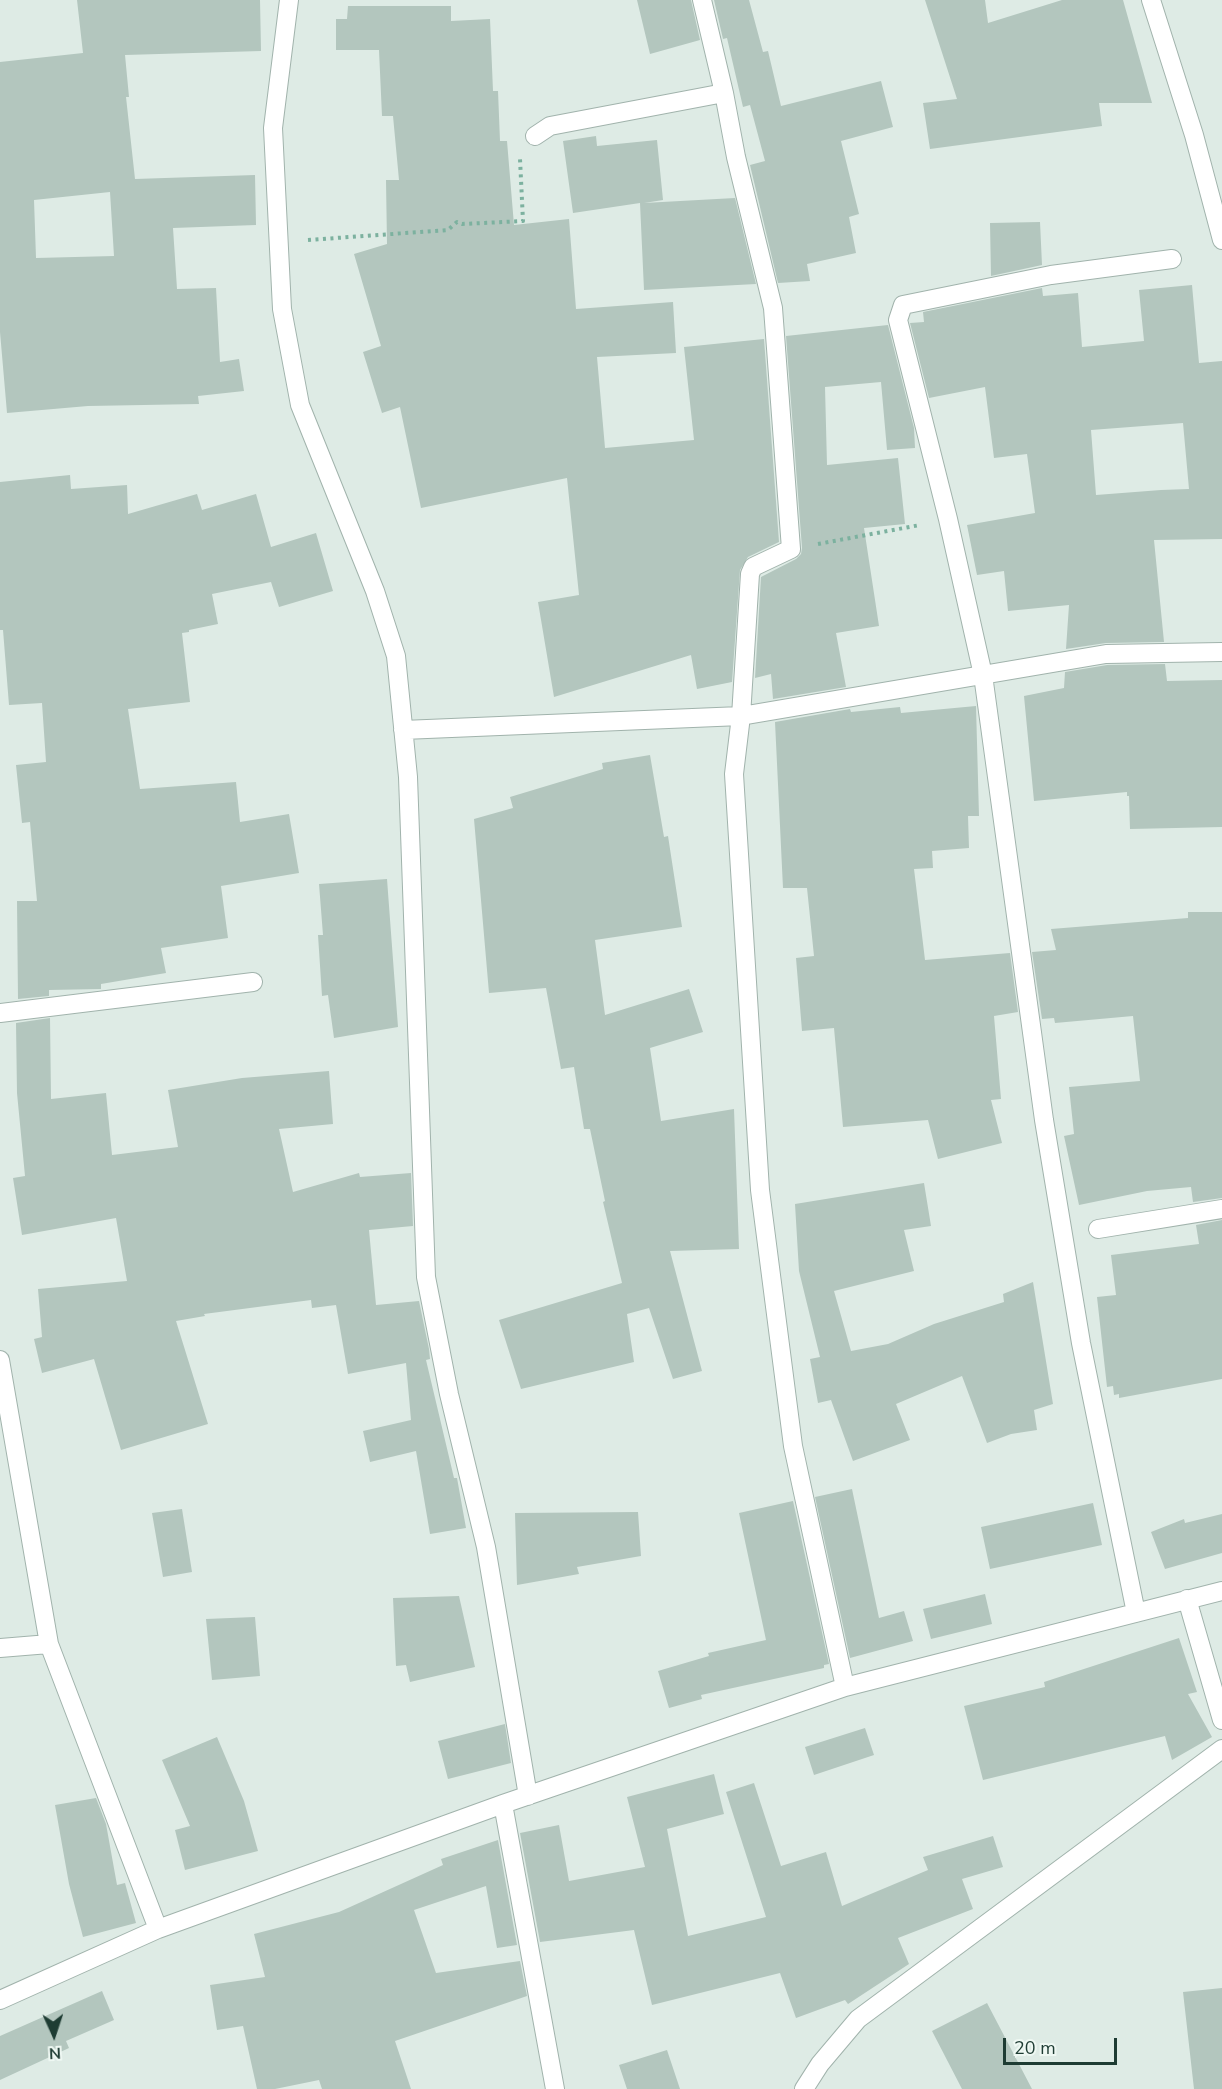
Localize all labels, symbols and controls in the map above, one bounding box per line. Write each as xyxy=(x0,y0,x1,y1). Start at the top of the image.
north arrow xyxy=(24,2005,84,2065)
scale bar xyxy=(1006,2026,1120,2064)
text: 20 m xyxy=(1014,2036,1056,2060)
text: N xyxy=(48,2042,61,2064)

